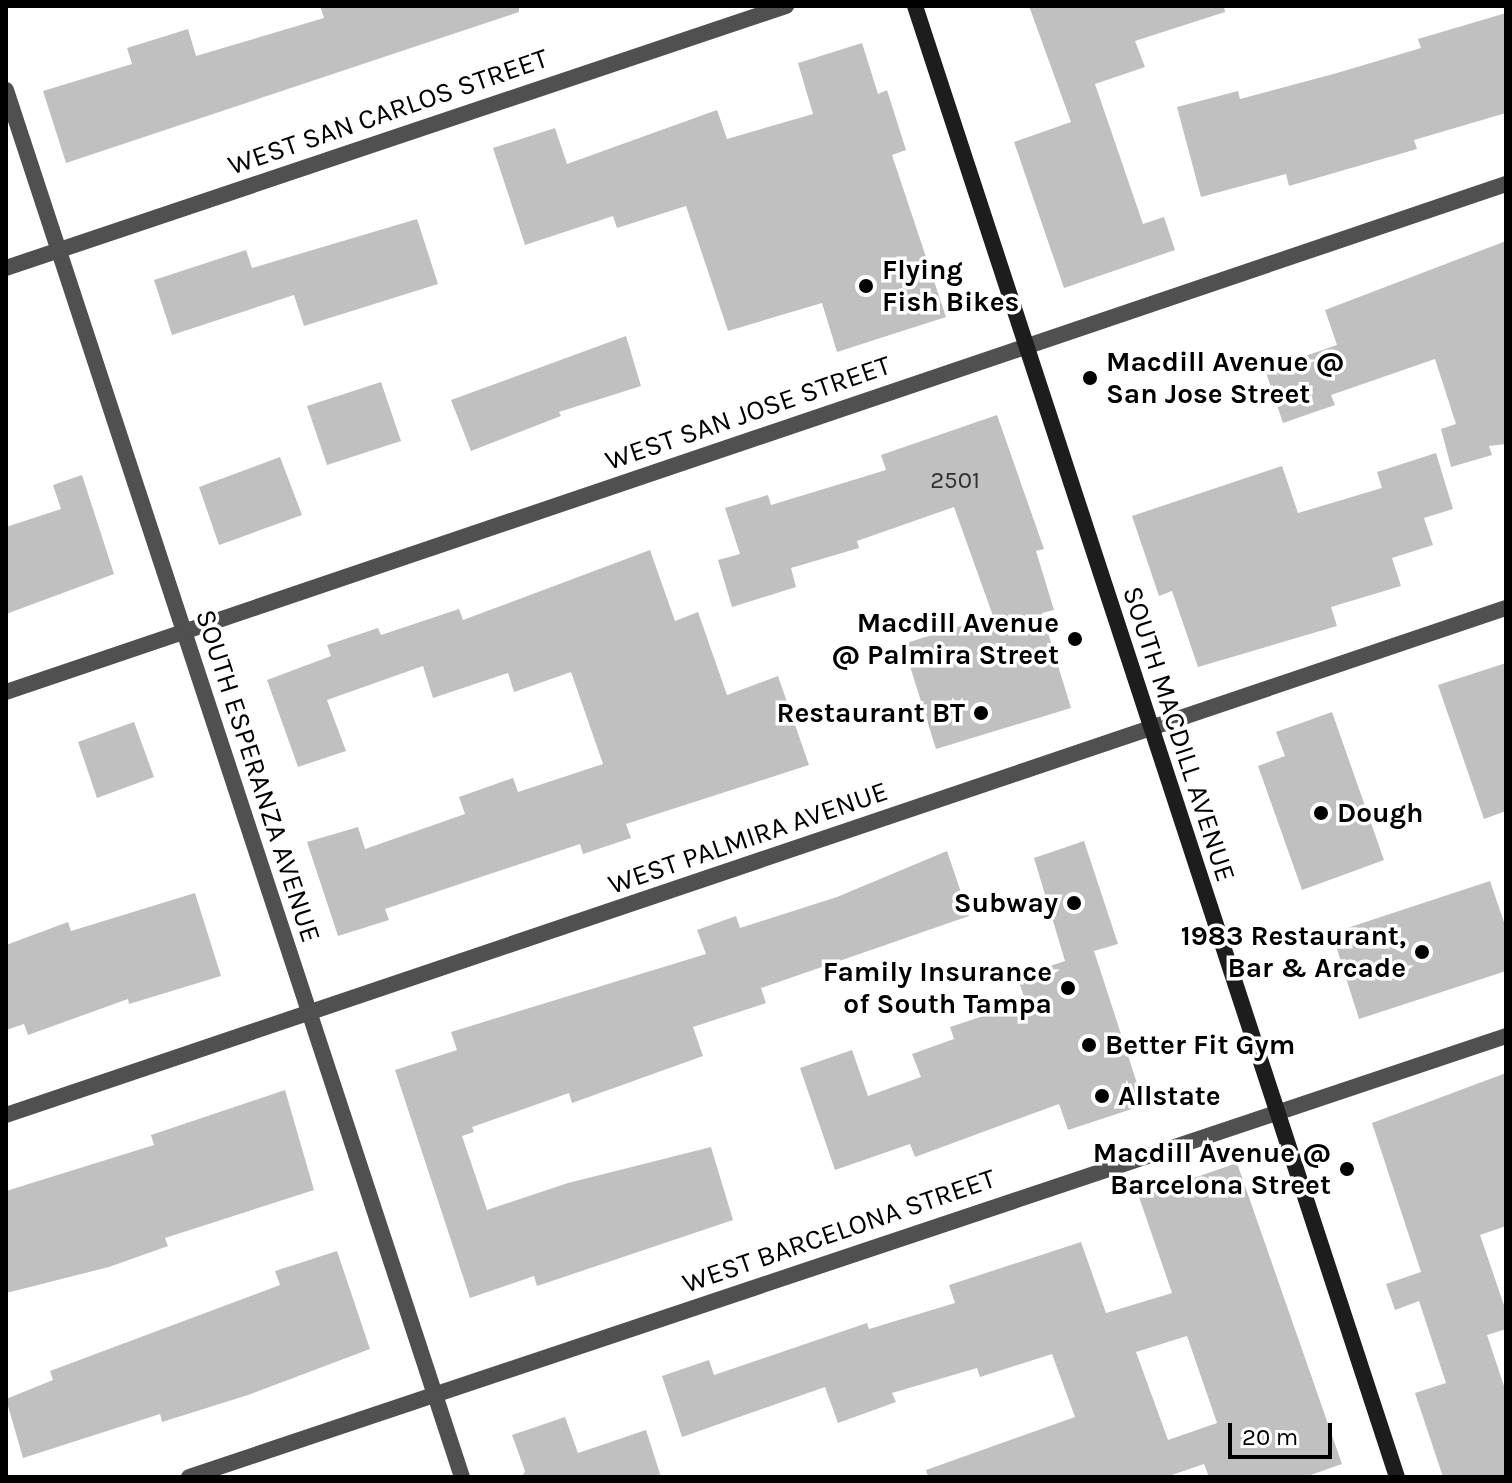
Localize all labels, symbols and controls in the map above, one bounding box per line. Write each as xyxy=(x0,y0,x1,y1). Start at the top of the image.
street label: WEST SAN CARLOS STREET xyxy=(224,41,552,183)
place label: Flying Fish Bikes xyxy=(882,253,1019,319)
marker: Flying Fish Bikes xyxy=(857,277,875,295)
place label: Macdill Avenue @ San Jose Street xyxy=(1106,345,1344,411)
street label: WEST SAN JOSE STREET xyxy=(601,348,895,478)
marker: Macdill Avenue @ San Jose Street xyxy=(1081,369,1099,387)
house number: 2501 xyxy=(930,467,980,495)
street label: SOUTH MACDILL AVENUE xyxy=(1115,582,1243,886)
street label: SOUTH ESPERANZA AVENUE xyxy=(188,605,328,947)
place label: Macdill Avenue @ Palmira Street xyxy=(831,606,1059,672)
marker: Macdill Avenue @ Palmira Street xyxy=(1066,630,1084,648)
place label: Restaurant BT xyxy=(776,696,965,730)
marker: Restaurant BT xyxy=(972,704,990,722)
street label: WEST PALMIRA AVENUE xyxy=(604,774,892,902)
place label: Dough xyxy=(1337,796,1423,830)
marker: Dough xyxy=(1312,804,1330,822)
place label: Subway xyxy=(954,886,1058,920)
marker: Subway xyxy=(1065,894,1083,912)
place label: 1983 Restaurant, Bar & Arcade xyxy=(1181,919,1406,985)
marker: 1983 Restaurant, Bar & Arcade xyxy=(1413,943,1431,961)
place label: Family Insurance of South Tampa xyxy=(823,955,1052,1021)
marker: Family Insurance of South Tampa xyxy=(1059,979,1077,997)
place label: Better Fit Gym xyxy=(1105,1028,1295,1062)
marker: Better Fit Gym xyxy=(1080,1036,1098,1054)
place label: Allstate xyxy=(1118,1079,1221,1113)
marker: Allstate xyxy=(1093,1087,1111,1105)
place label: Macdill Avenue @ Barcelona Street xyxy=(1093,1136,1331,1202)
marker: Macdill Avenue @ Barcelona Street xyxy=(1338,1160,1356,1178)
street label: WEST BARCELONA STREET xyxy=(678,1162,1000,1300)
scale bar xyxy=(1232,1407,1336,1457)
text: 20 m xyxy=(1242,1423,1298,1451)

